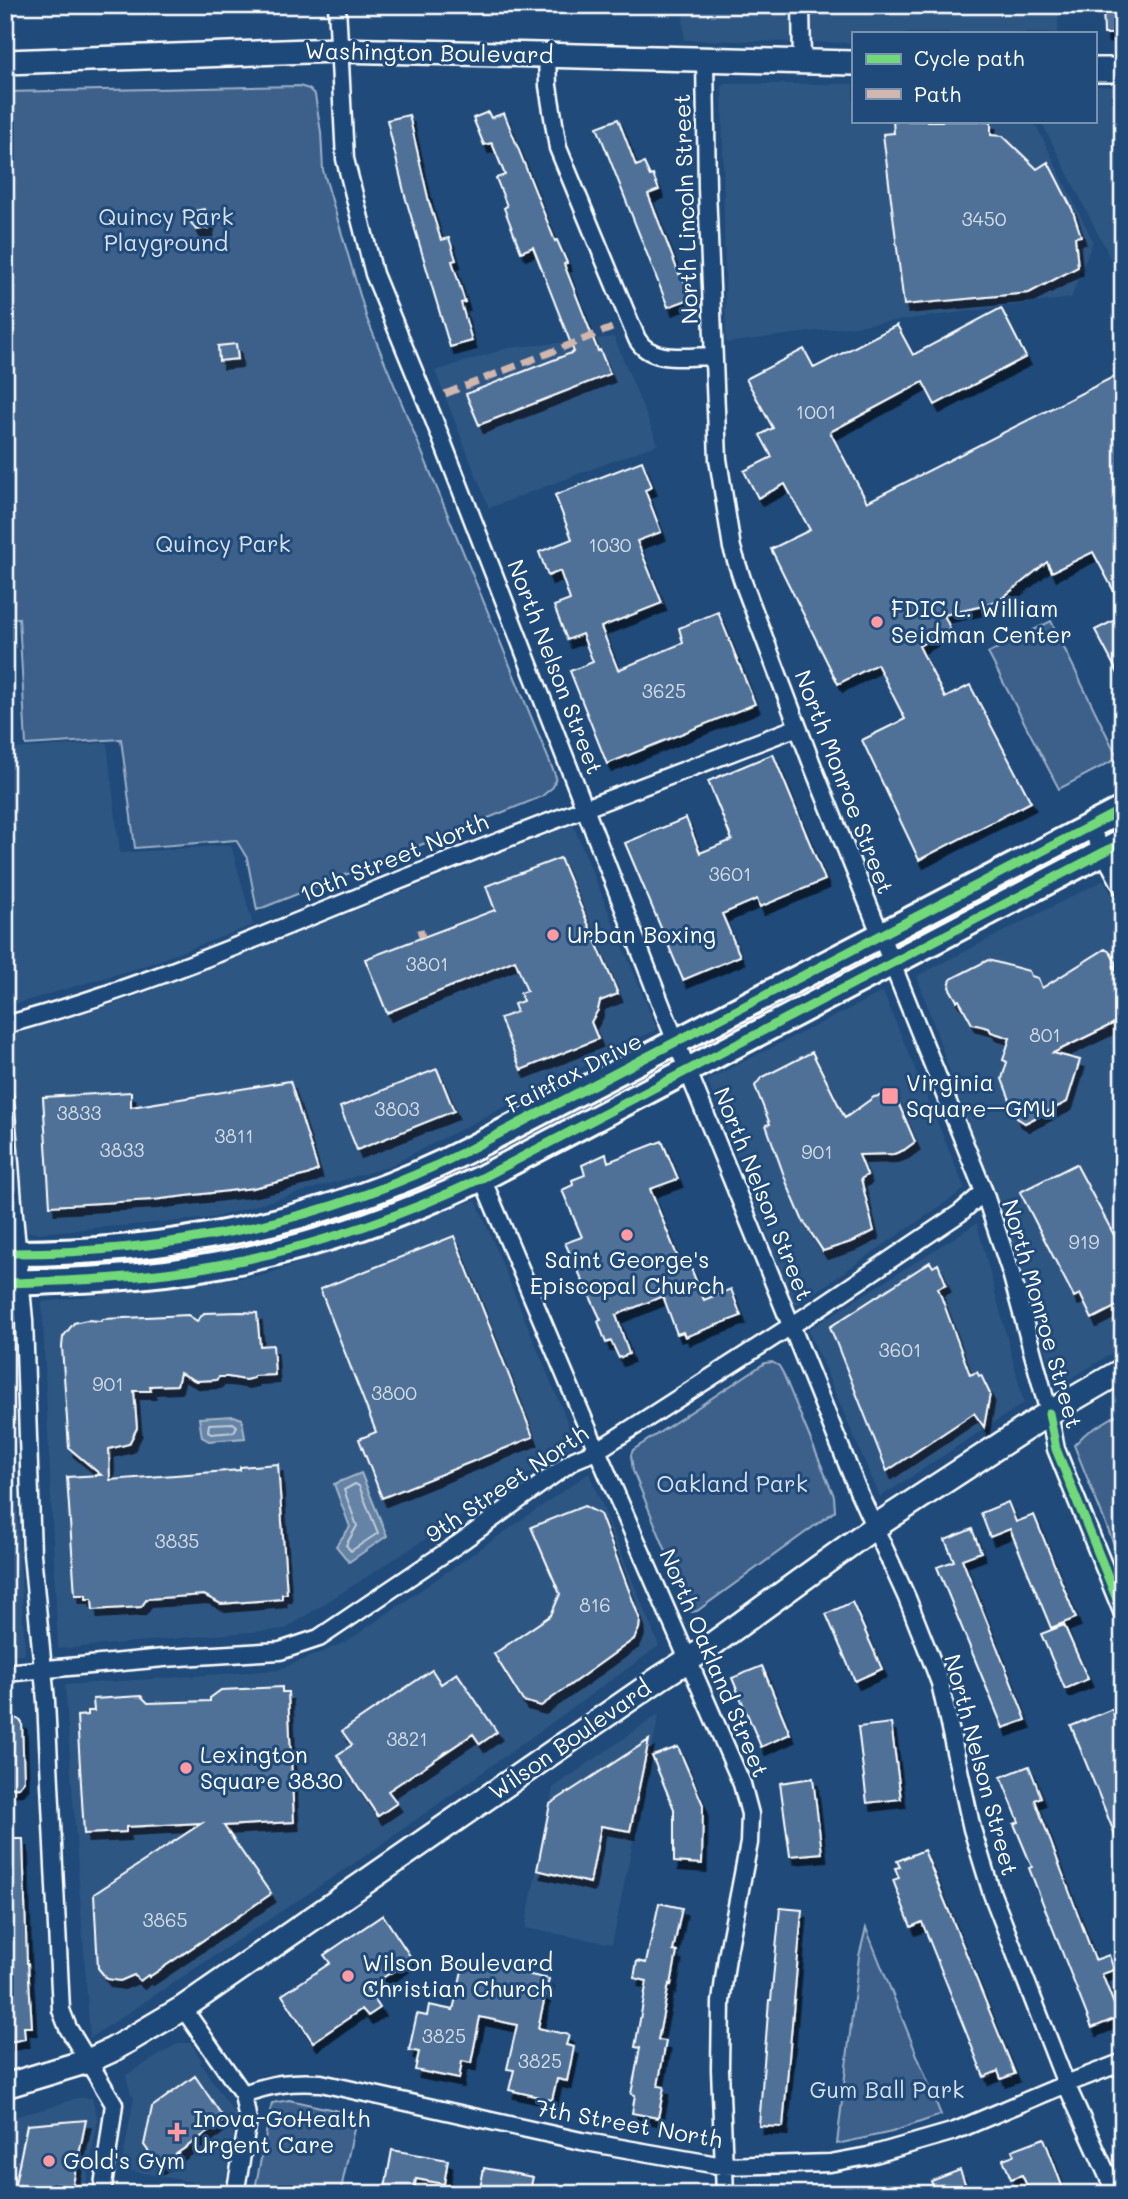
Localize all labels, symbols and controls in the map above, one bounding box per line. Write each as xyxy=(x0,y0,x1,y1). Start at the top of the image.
legend xyxy=(852,32,1096,122)
street label: Washington Boulevard xyxy=(304,35,554,69)
text: Cycle path xyxy=(914,44,1024,71)
text: Path xyxy=(914,80,961,107)
street label: North Lincoln Street xyxy=(666,93,704,325)
park label: Quincy Park Playground xyxy=(98,201,234,257)
house number: 3450 xyxy=(961,206,1007,231)
house number: 1001 xyxy=(796,399,836,424)
park label: Quincy Park xyxy=(155,528,291,558)
house number: 1030 xyxy=(588,532,632,557)
street label: North Nelson Street xyxy=(501,555,611,778)
place label: FDIC L. William Seidman Center xyxy=(891,593,1072,649)
marker: FDIC L. William Seidman Center xyxy=(869,614,885,630)
street label: North Monroe Street xyxy=(788,665,901,898)
house number: 3625 xyxy=(642,678,686,703)
street label: 10th Street North xyxy=(295,806,492,909)
house number: 3601 xyxy=(709,861,751,886)
place label: Urban Boxing xyxy=(567,919,716,949)
marker: Urban Boxing xyxy=(545,927,561,943)
house number: 3801 xyxy=(406,951,448,976)
house number: 801 xyxy=(1029,1022,1061,1047)
street label: Fairfax Drive xyxy=(500,1025,647,1119)
place label: Virginia Square–GMU xyxy=(906,1067,1056,1123)
street label: North Nelson Street xyxy=(707,1082,820,1305)
marker: Virginia Square–GMU xyxy=(880,1086,900,1106)
house number: 3803 xyxy=(374,1096,420,1121)
house number: 3833 xyxy=(57,1100,101,1125)
house number: 3811 xyxy=(214,1123,254,1148)
house number: 3833 xyxy=(100,1137,144,1162)
house number: 901 xyxy=(801,1139,833,1164)
street label: North Monroe Street xyxy=(996,1196,1090,1432)
marker: Saint George's Episcopal Church xyxy=(619,1227,635,1243)
house number: 919 xyxy=(1069,1229,1099,1254)
place label: Saint George's Episcopal Church xyxy=(530,1244,724,1300)
house number: 3601 xyxy=(879,1337,921,1362)
house number: 901 xyxy=(92,1371,124,1396)
house number: 3800 xyxy=(371,1380,417,1405)
street label: 9th Street North xyxy=(419,1418,594,1549)
park label: Oakland Park xyxy=(656,1468,808,1498)
house number: 3835 xyxy=(155,1528,199,1553)
street label: North Oakland Street xyxy=(653,1544,777,1781)
house number: 816 xyxy=(579,1592,611,1617)
street label: North Nelson Street xyxy=(938,1651,1026,1879)
street label: Wilson Boulevard xyxy=(483,1672,656,1806)
house number: 3821 xyxy=(386,1726,428,1751)
place label: Lexington Square 3830 xyxy=(200,1739,343,1795)
marker: Lexington Square 3830 xyxy=(178,1760,194,1776)
house number: 3865 xyxy=(142,1907,188,1932)
place label: Wilson Boulevard Christian Church xyxy=(362,1947,553,2003)
marker: Wilson Boulevard Christian Church xyxy=(340,1968,356,1984)
house number: 3825 xyxy=(422,2023,466,2048)
house number: 3825 xyxy=(518,2048,562,2073)
park label: Gum Ball Park xyxy=(810,2074,964,2104)
street label: 7th Street North xyxy=(533,2092,725,2154)
place label: Inova-GoHealth Urgent Care xyxy=(193,2103,370,2159)
marker: Inova-GoHealth Urgent Care xyxy=(167,2122,187,2142)
place label: Gold's Gym xyxy=(63,2145,185,2175)
marker: Gold's Gym xyxy=(41,2153,57,2169)

